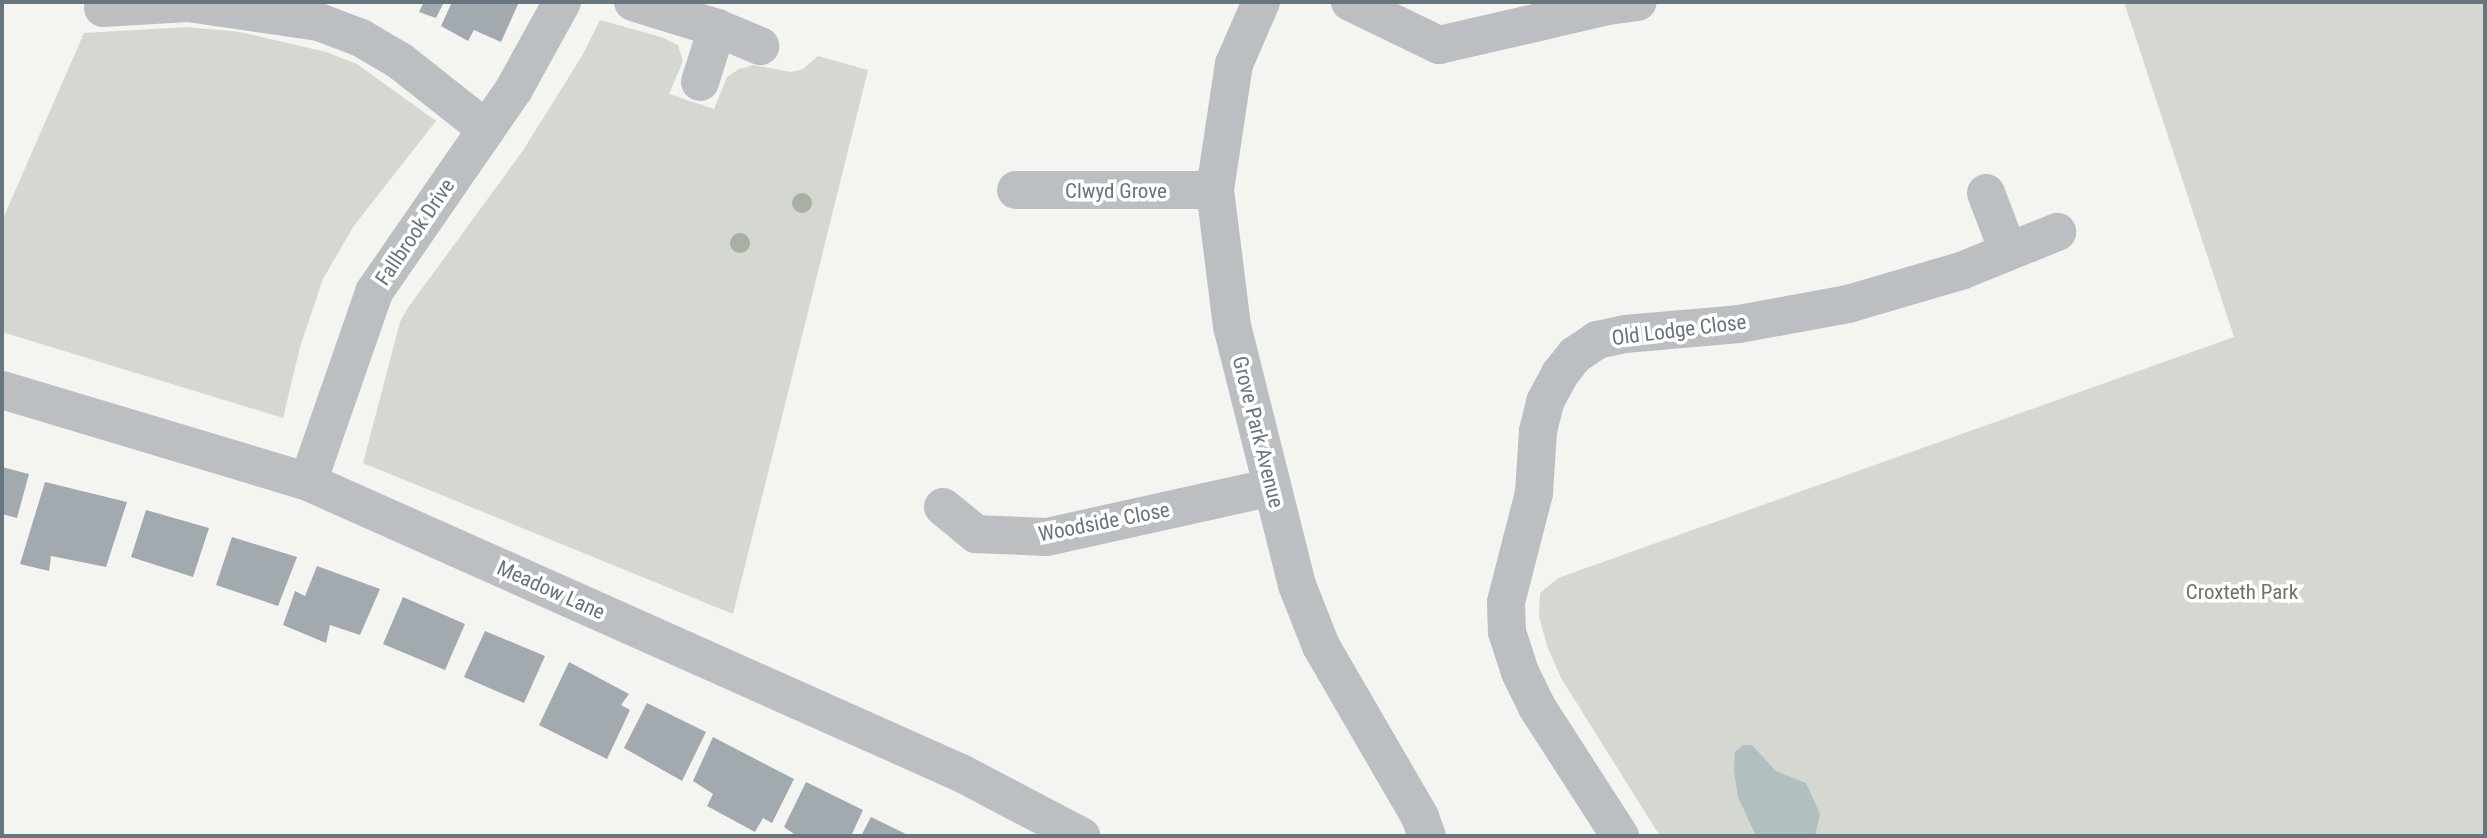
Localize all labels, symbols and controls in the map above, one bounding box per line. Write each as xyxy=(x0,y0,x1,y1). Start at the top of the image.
street label: Fallbrook Drive xyxy=(370,174,460,290)
street label: Clwyd Grove xyxy=(1065,178,1167,204)
street label: Old Lodge Close xyxy=(1610,309,1748,351)
street label: Grove Park Avenue xyxy=(1227,354,1289,510)
street label: Woodside Close xyxy=(1036,497,1172,547)
street label: Meadow Lane xyxy=(493,555,609,625)
park label: Croxteth Park xyxy=(2186,579,2298,605)

